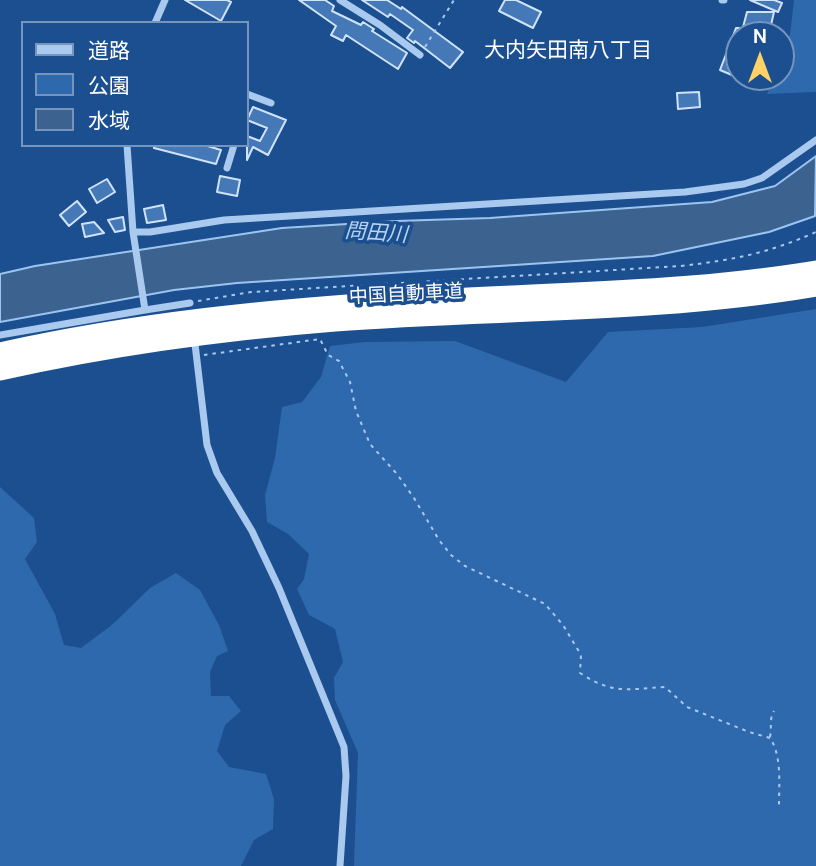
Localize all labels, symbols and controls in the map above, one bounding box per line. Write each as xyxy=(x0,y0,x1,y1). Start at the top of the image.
legend xyxy=(21,21,248,147)
north arrow xyxy=(725,21,795,91)
text: N xyxy=(753,24,767,49)
text: 道路 xyxy=(88,37,130,65)
district label: 大内矢田南八丁目 xyxy=(484,38,652,64)
text: 公園 xyxy=(88,72,130,100)
text: 水域 xyxy=(88,107,130,135)
water label: 問田川 xyxy=(344,219,408,249)
street label: 中国自動車道 xyxy=(348,281,464,309)

